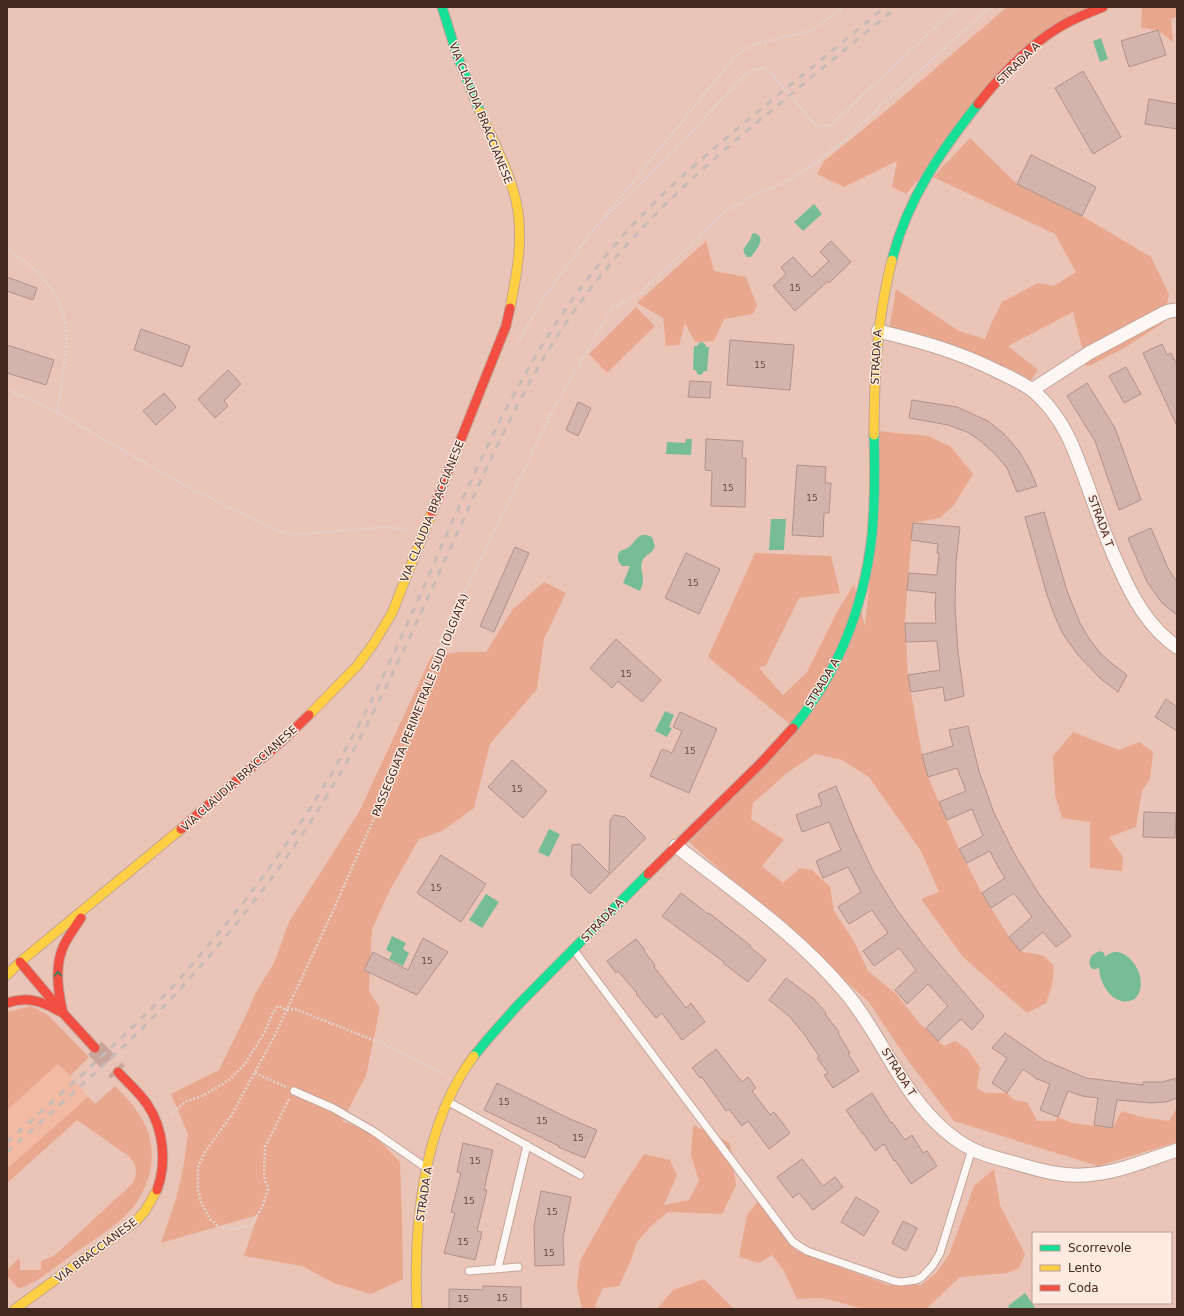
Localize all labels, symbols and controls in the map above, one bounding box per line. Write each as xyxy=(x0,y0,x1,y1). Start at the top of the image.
street label: STRADA A xyxy=(994,39,1043,87)
street label: VIA CLAUDIA BRACCIANESE xyxy=(446,41,515,186)
house number: 15 xyxy=(789,283,801,293)
street label: STRADA A xyxy=(869,329,884,385)
house number: 15 xyxy=(754,360,766,370)
street label: VIA CLAUDIA BRACCIANESE xyxy=(398,438,467,584)
house number: 15 xyxy=(722,483,734,493)
house number: 15 xyxy=(806,493,818,503)
street label: STRADA T xyxy=(1085,493,1116,549)
house number: 15 xyxy=(687,578,699,588)
street label: PASSEGGIATA PERIMETRALE SUD (OLGIATA) xyxy=(370,592,471,819)
street label: STRADA A xyxy=(803,656,842,710)
house number: 15 xyxy=(620,669,632,679)
street label: VIA CLAUDIA BRACCIANESE xyxy=(179,723,300,834)
house number: 15 xyxy=(684,746,696,756)
house number: 15 xyxy=(511,784,523,794)
house number: 15 xyxy=(430,883,442,893)
street label: STRADA A xyxy=(578,896,627,945)
house number: 15 xyxy=(421,956,433,966)
one-way arrow xyxy=(54,971,62,977)
street label: STRADA T xyxy=(879,1046,919,1099)
house number: 15 xyxy=(498,1097,510,1107)
house number: 15 xyxy=(536,1116,548,1126)
house number: 15 xyxy=(572,1133,584,1143)
house number: 15 xyxy=(469,1156,481,1166)
street label: STRADA A xyxy=(414,1165,435,1222)
house number: 15 xyxy=(463,1196,475,1206)
house number: 15 xyxy=(546,1207,558,1217)
street label: VIA BRACCIANESE xyxy=(53,1215,140,1285)
legend xyxy=(1032,1232,1172,1304)
house number: 15 xyxy=(457,1237,469,1247)
text: Scorrevole xyxy=(1068,1241,1132,1255)
house number: 15 xyxy=(543,1248,555,1258)
text: Lento xyxy=(1068,1261,1102,1275)
text: Coda xyxy=(1068,1281,1099,1295)
house number: 15 xyxy=(496,1293,508,1303)
house number: 15 xyxy=(457,1294,469,1304)

